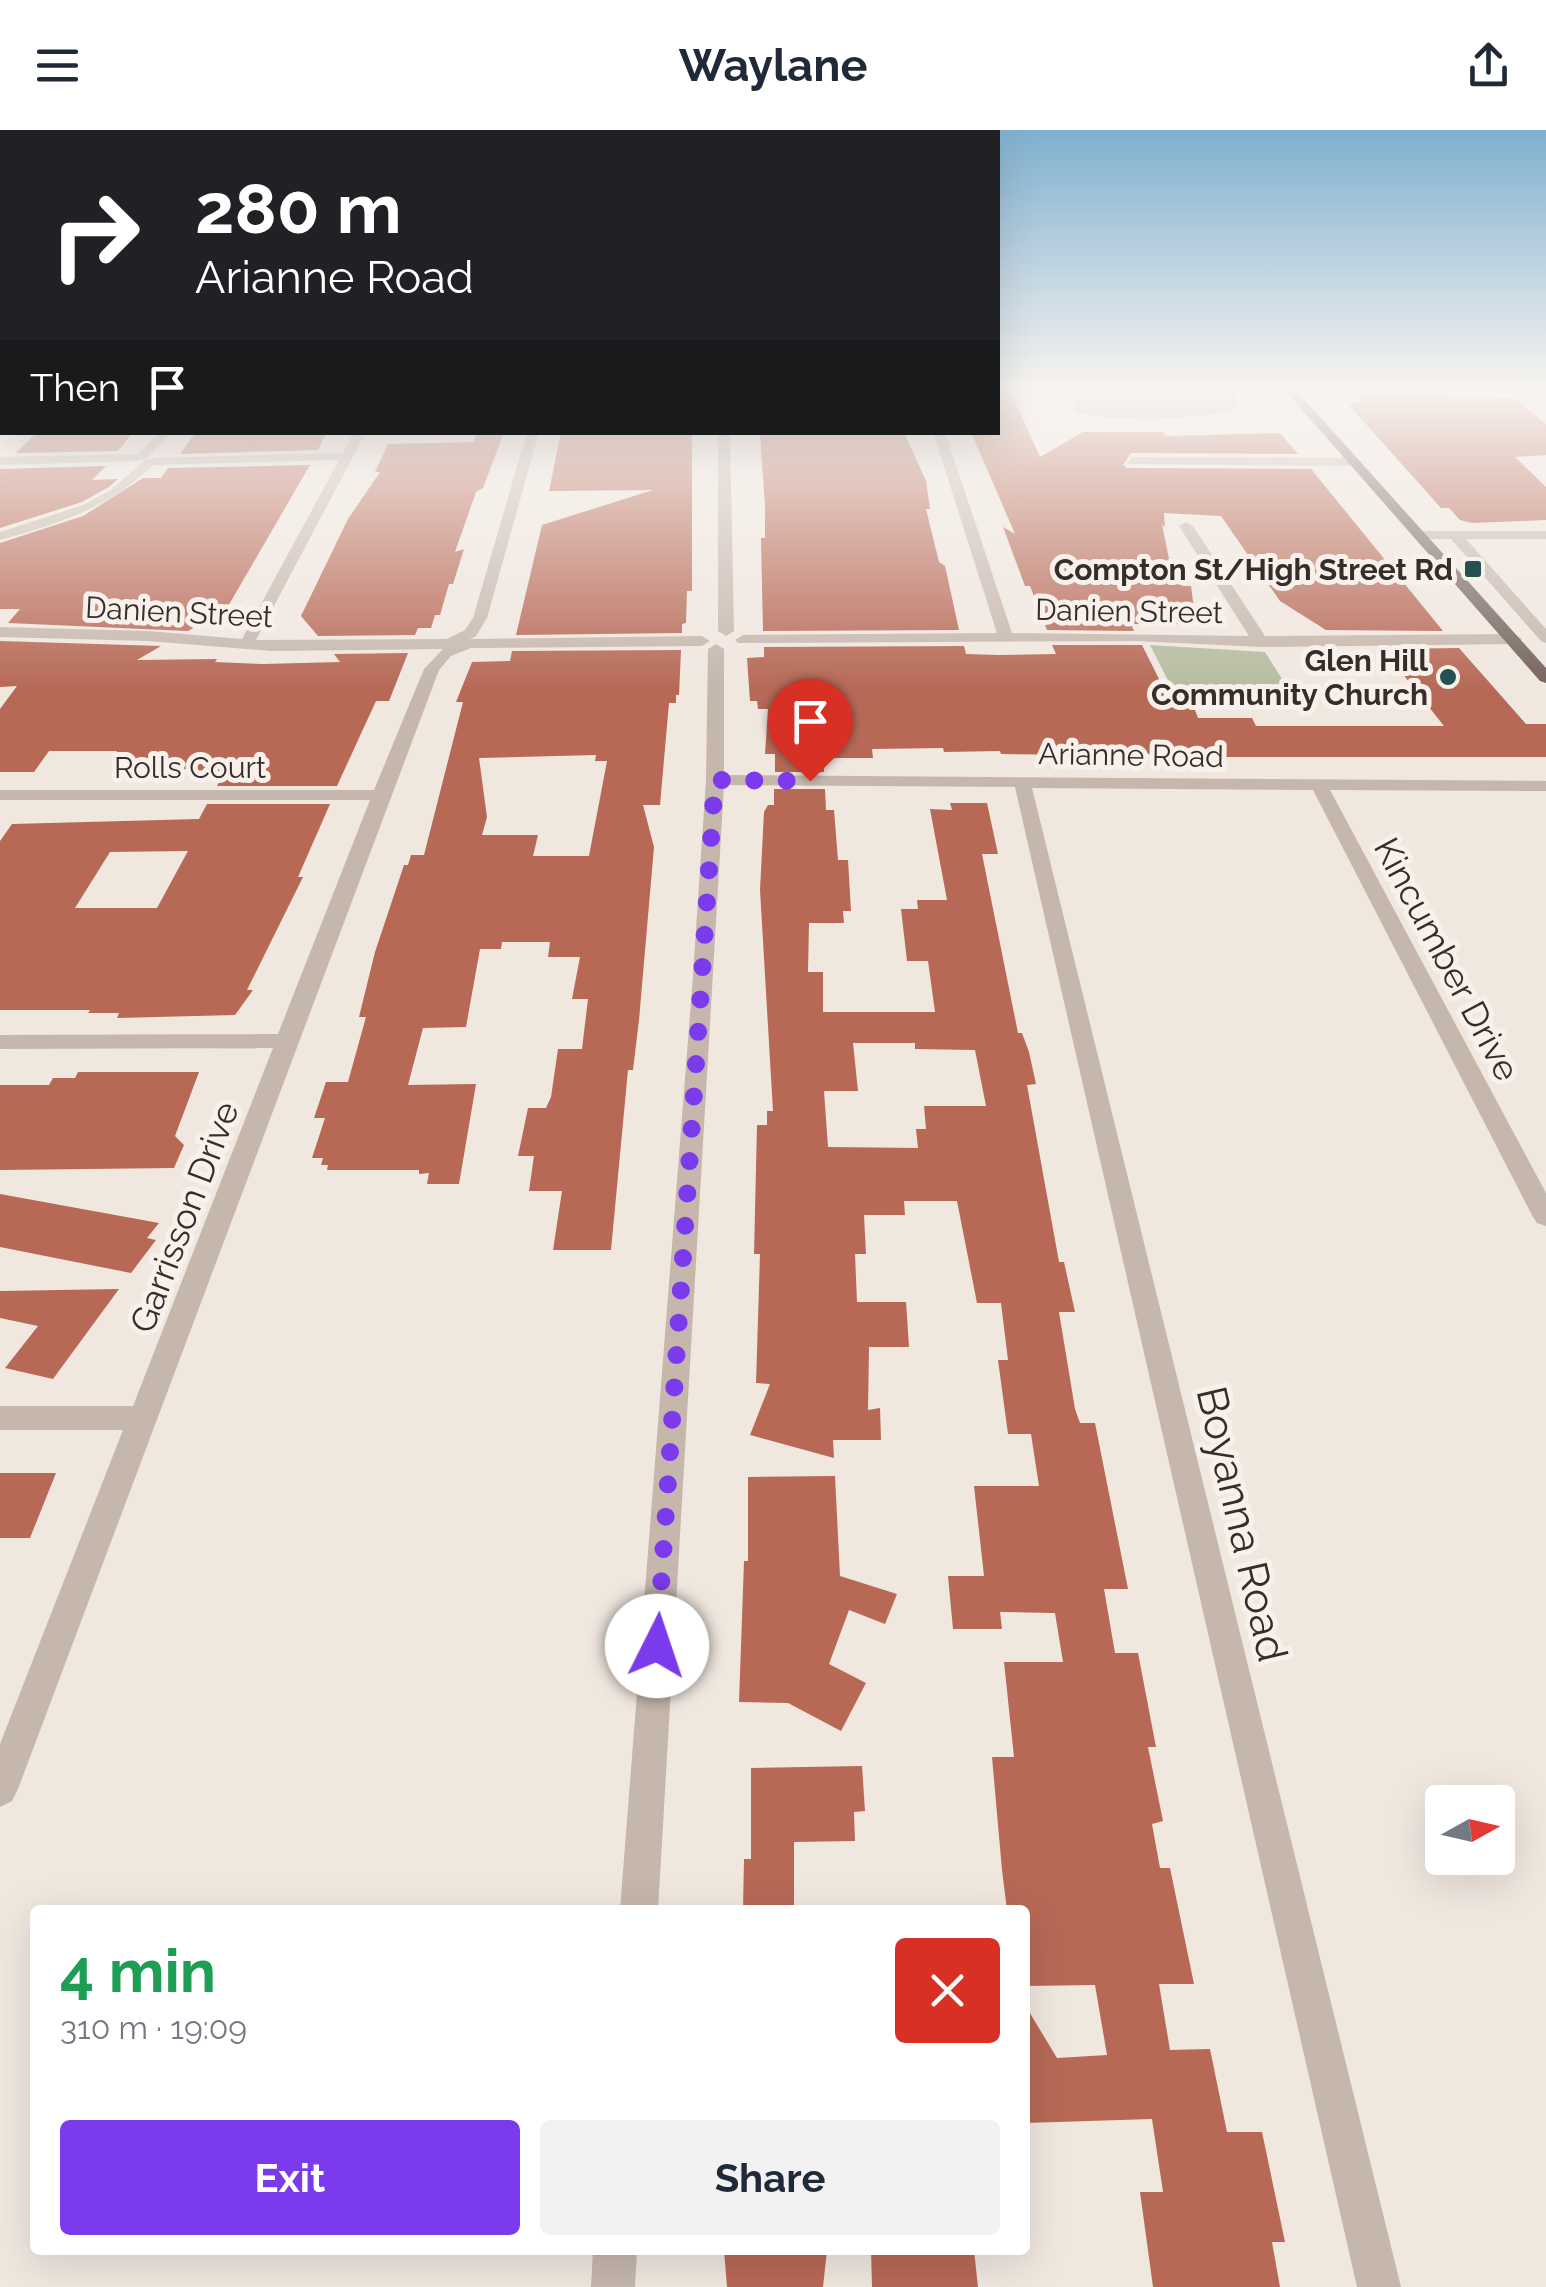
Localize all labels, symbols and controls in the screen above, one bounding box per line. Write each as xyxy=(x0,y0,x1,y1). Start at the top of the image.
icon: menu xyxy=(30,38,85,93)
icon: share xyxy=(1461,38,1516,93)
text: Waylane xyxy=(679,39,867,92)
text: 280 m xyxy=(195,167,402,249)
icon: right xyxy=(30,170,160,300)
text: Arianne Road xyxy=(195,251,474,304)
icon: arrive xyxy=(140,360,195,415)
text: Then xyxy=(30,365,120,410)
place label: Compton St/High Street Rd xyxy=(1054,552,1453,587)
marker: Compton St/High Street Rd xyxy=(1462,558,1484,580)
street label: Danien Street xyxy=(84,590,274,634)
street label: Danien Street xyxy=(1035,592,1223,630)
place label: Glen Hill Community Church xyxy=(1151,643,1428,712)
marker: Glen Hill Community Church xyxy=(1437,666,1459,688)
pin xyxy=(768,679,853,782)
icon: arrive xyxy=(783,694,838,749)
street label: Arianne Road xyxy=(1038,736,1224,774)
street label: Rolls Court xyxy=(114,750,266,785)
street label: Kincumber Drive xyxy=(1366,831,1528,1087)
street label: Garrisson Drive xyxy=(121,1096,247,1338)
street label: Boyanna Road xyxy=(1187,1382,1297,1666)
position arrow xyxy=(605,1594,709,1698)
north arrow xyxy=(1425,1785,1515,1875)
map controls xyxy=(1425,1785,1515,1875)
text: 4 min xyxy=(60,1936,216,2006)
button: close xyxy=(895,1938,1000,2043)
text: 310 m · 19:09 xyxy=(60,2009,247,2046)
button: Exit xyxy=(60,2120,520,2235)
button: Share xyxy=(540,2120,1000,2235)

